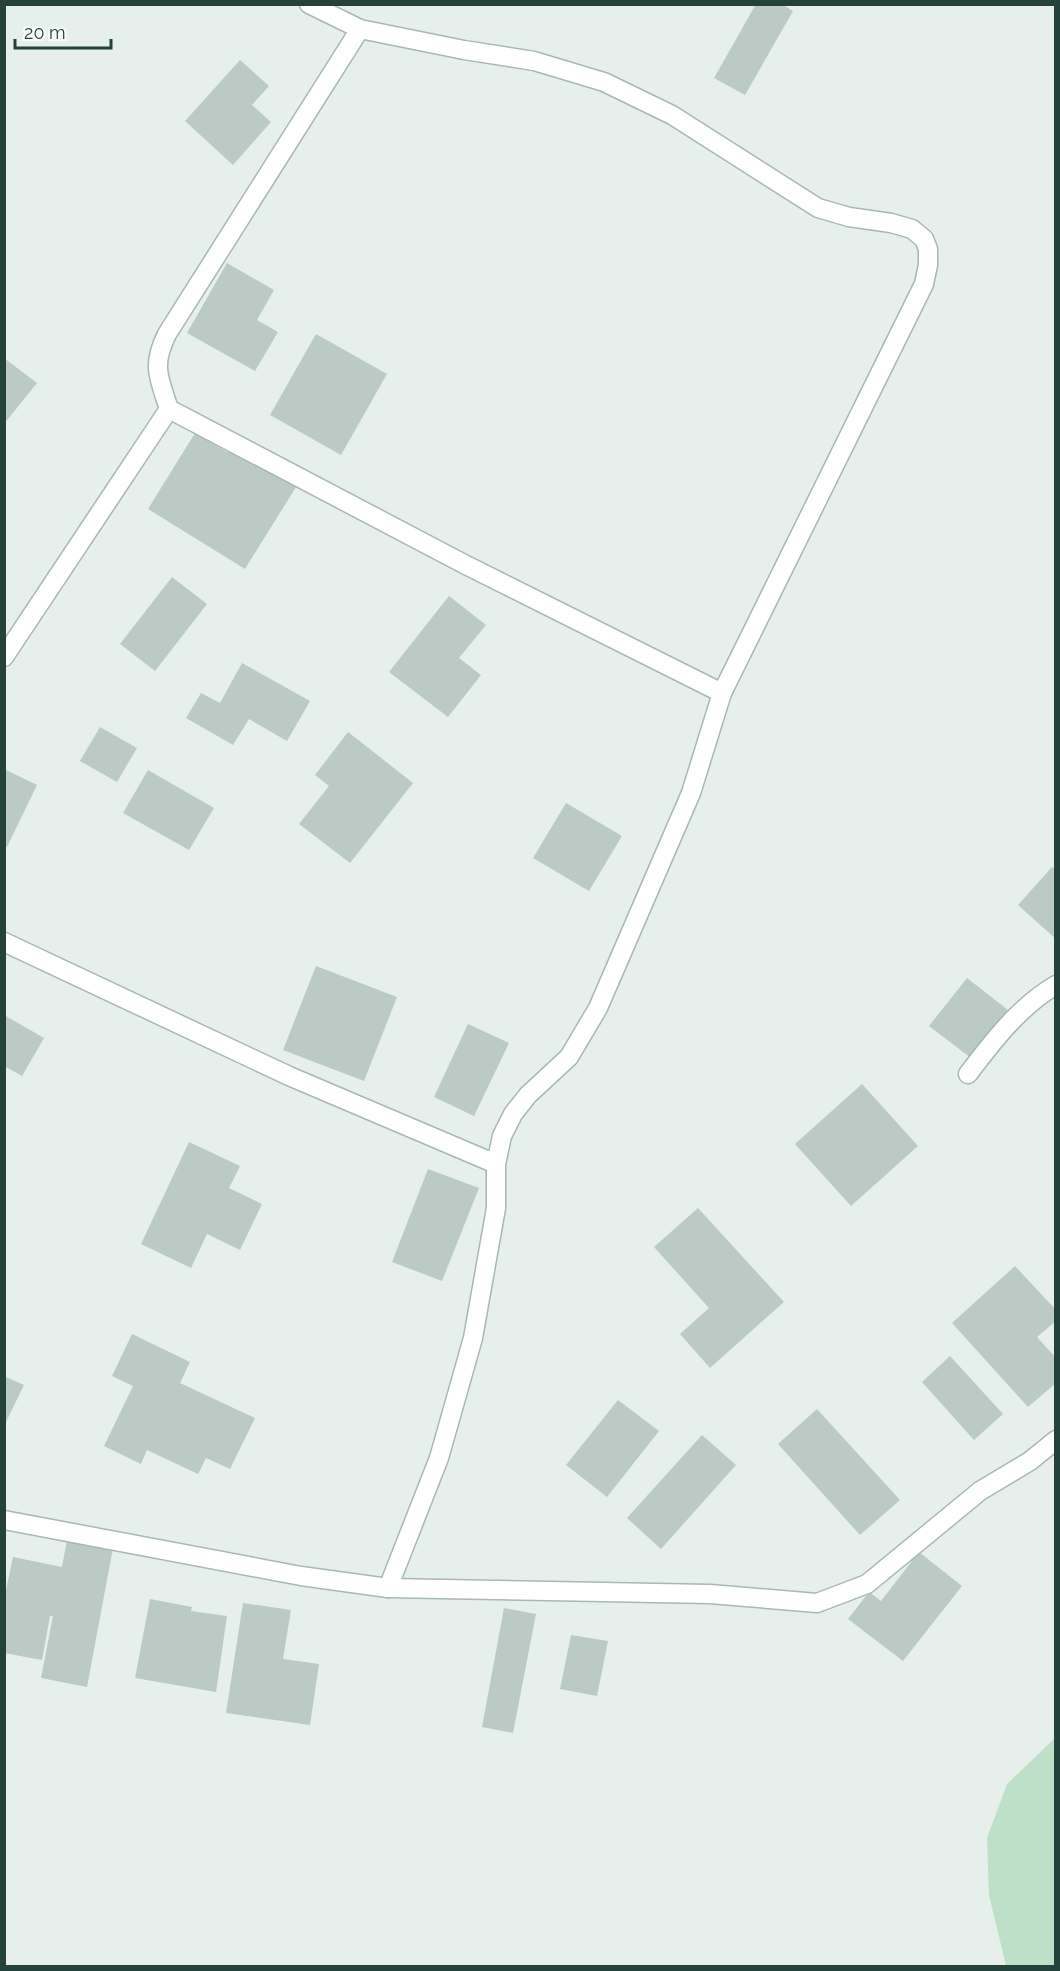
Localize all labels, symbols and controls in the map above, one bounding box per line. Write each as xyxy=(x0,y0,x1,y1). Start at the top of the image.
scale bar xyxy=(15,12,111,50)
text: 20 m xyxy=(24,22,66,43)

